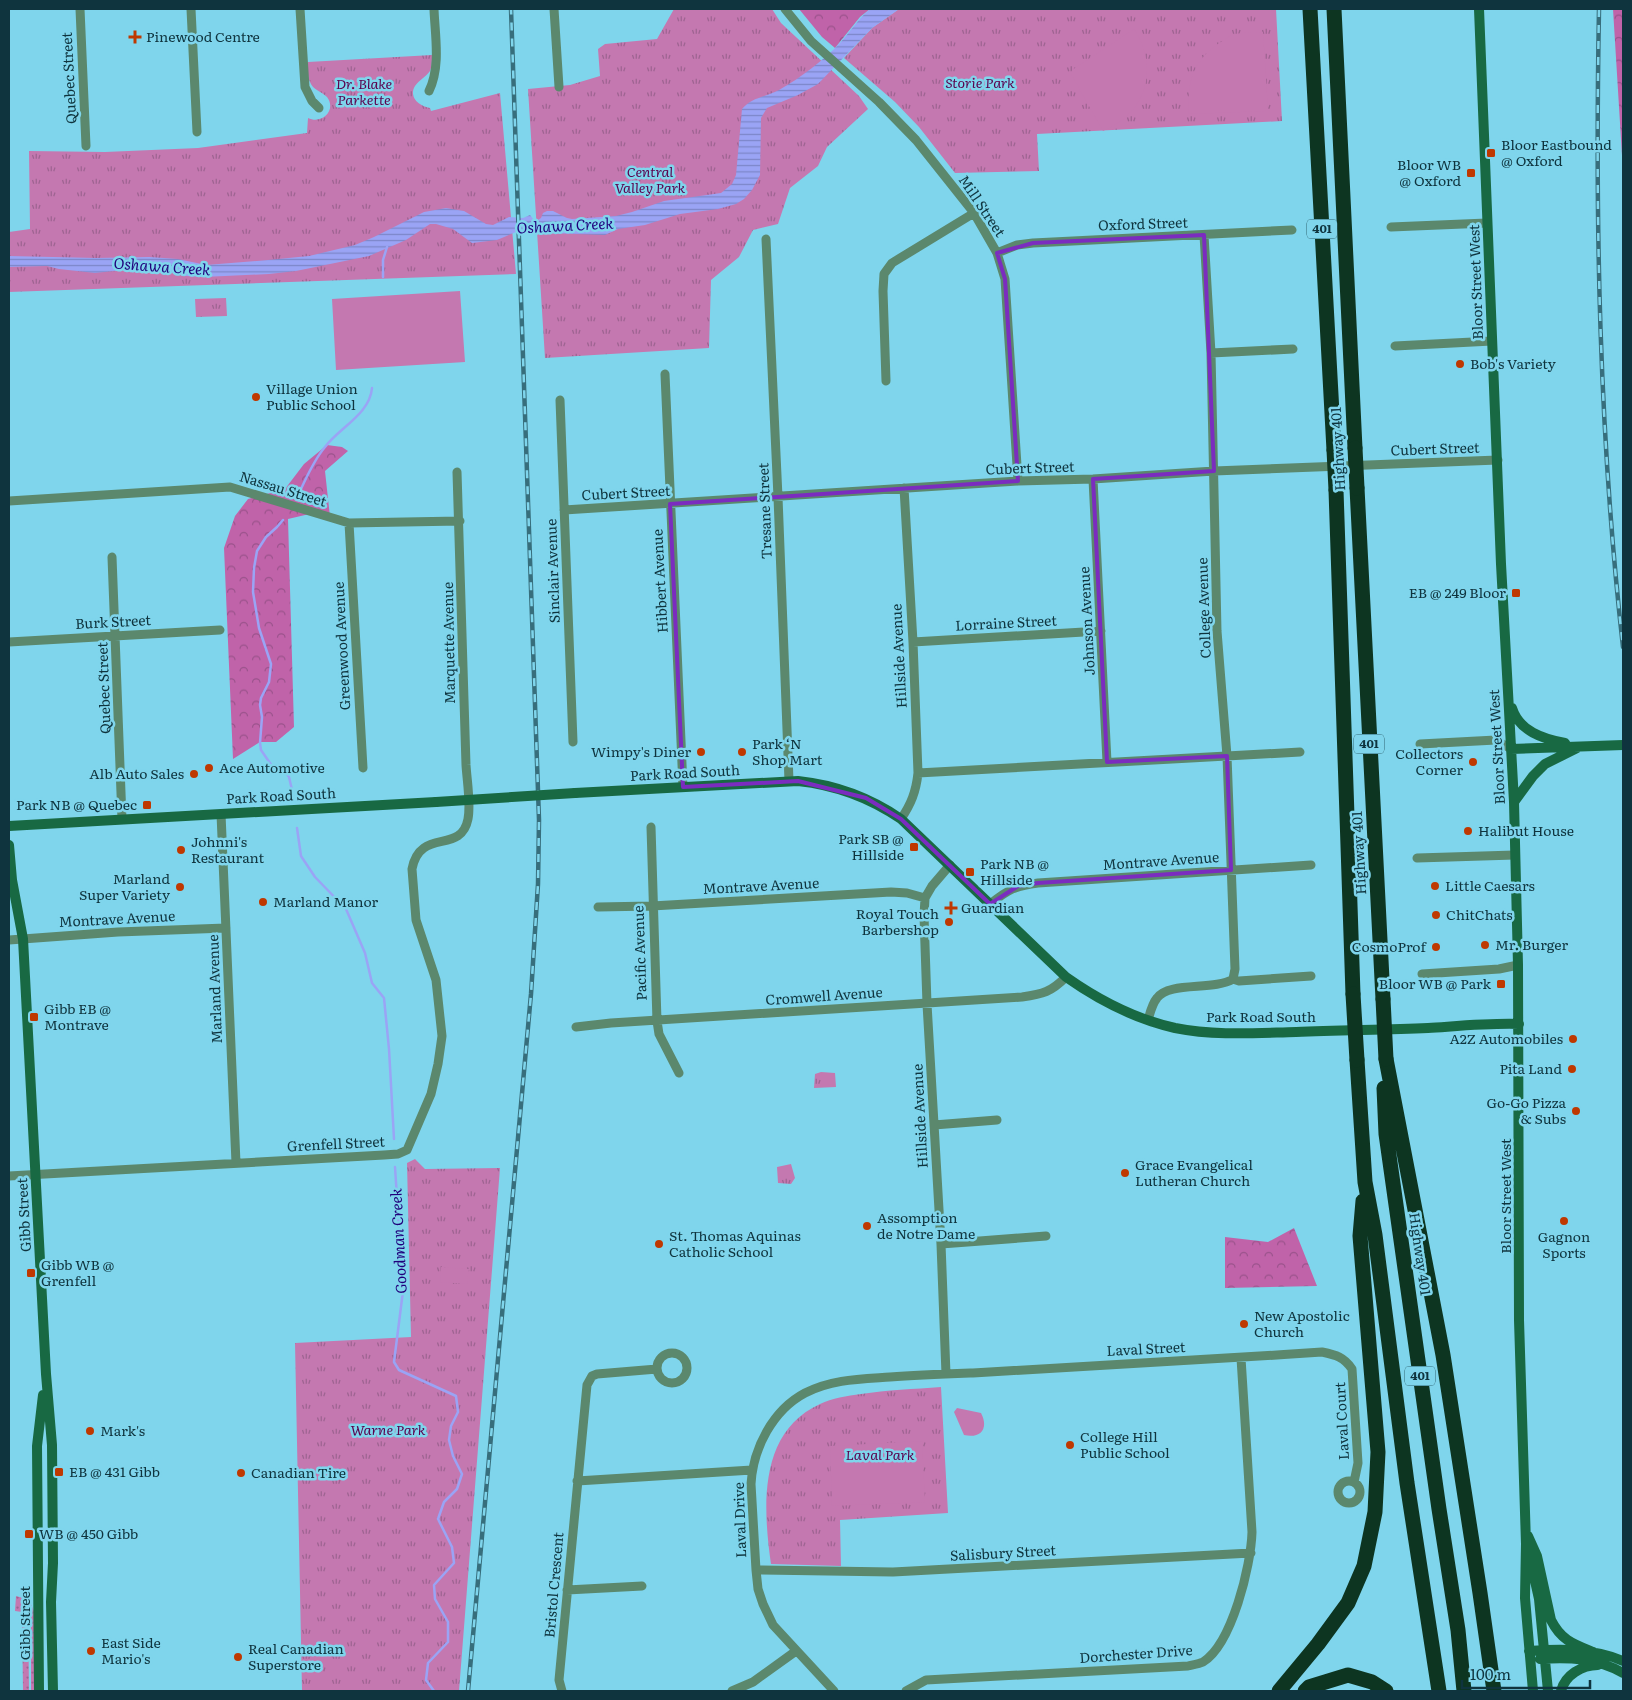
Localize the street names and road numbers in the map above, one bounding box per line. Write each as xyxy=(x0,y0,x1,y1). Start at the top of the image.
street label: Quebec Street xyxy=(56,31,80,124)
street label: Mill Street xyxy=(955,170,1011,241)
street label: Oxford Street xyxy=(1098,211,1189,235)
road number: 401 xyxy=(1307,220,1337,238)
street label: Bloor Street West xyxy=(1463,224,1487,340)
street label: Highway 401 xyxy=(1325,406,1349,491)
street label: Cubert Street xyxy=(1390,436,1480,460)
street label: Cubert Street xyxy=(985,455,1075,479)
street label: Tresane Street xyxy=(752,462,776,560)
street label: Nassau Street xyxy=(237,465,330,511)
street label: Cubert Street xyxy=(581,480,671,504)
street label: Sinclair Avenue xyxy=(540,518,564,624)
street label: Hibbert Avenue xyxy=(646,529,672,634)
street label: College Avenue xyxy=(1191,557,1215,659)
street label: Johnson Avenue xyxy=(1073,566,1099,676)
street label: Greenwood Avenue xyxy=(328,581,354,711)
street label: Marquette Avenue xyxy=(437,582,459,704)
street label: Hillside Avenue xyxy=(885,603,911,709)
street label: Burk Street xyxy=(75,609,152,633)
street label: Lorraine Street xyxy=(955,609,1058,635)
street label: Quebec Street xyxy=(91,641,115,734)
street label: Bloor Street West xyxy=(1483,689,1509,805)
road number: 401 xyxy=(1354,734,1384,754)
street label: Park Road South xyxy=(629,759,740,785)
street label: Park Road South xyxy=(225,782,336,808)
street label: Highway 401 xyxy=(1346,810,1370,895)
street label: Montrave Avenue xyxy=(1102,846,1220,874)
street label: Montrave Avenue xyxy=(702,872,820,898)
street label: Montrave Avenue xyxy=(58,905,176,931)
street label: Pacific Avenue xyxy=(627,905,651,1001)
street label: Marland Avenue xyxy=(202,934,226,1044)
street label: Cromwell Avenue xyxy=(765,981,883,1009)
street label: Park Road South xyxy=(1206,1006,1316,1026)
street label: Hillside Avenue xyxy=(906,1063,932,1169)
street label: Grenfell Street xyxy=(287,1130,386,1156)
street label: Bloor Street West xyxy=(1495,1138,1515,1254)
street label: Gibb Street xyxy=(11,1177,35,1253)
street label: Highway 401 xyxy=(1405,1211,1437,1297)
street label: Laval Street xyxy=(1106,1336,1186,1360)
road number: 401 xyxy=(1405,1366,1435,1385)
street label: Laval Court xyxy=(1329,1381,1353,1461)
street label: Laval Drive xyxy=(728,1482,750,1558)
street label: Bristol Crescent xyxy=(538,1531,568,1639)
street label: Salisbury Street xyxy=(949,1539,1057,1565)
street label: Gibb Street xyxy=(14,1585,34,1660)
street label: Dorchester Drive xyxy=(1079,1639,1193,1667)

